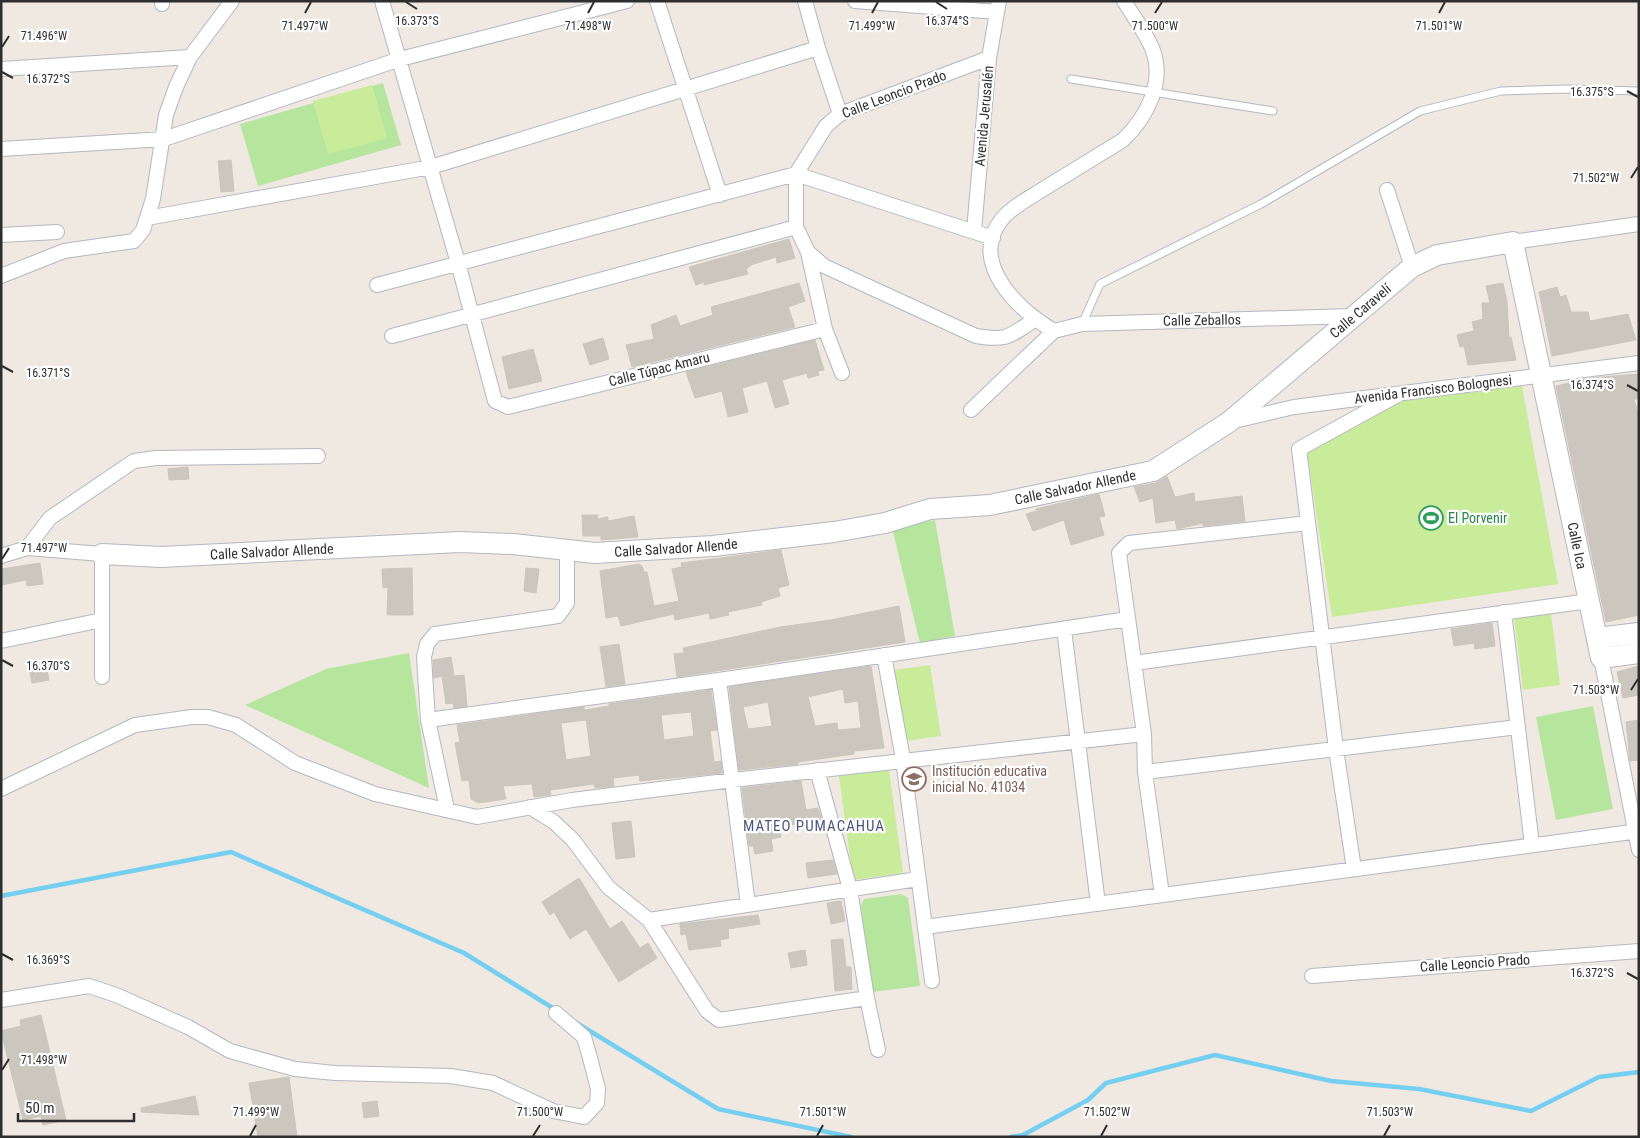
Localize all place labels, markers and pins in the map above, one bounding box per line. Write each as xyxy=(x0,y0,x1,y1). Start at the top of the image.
sports icon: El Porvenir xyxy=(1418,505,1444,531)
place label: El Porvenir xyxy=(1448,510,1507,526)
place label: Institución educativa inicial No. 41034 xyxy=(932,763,1047,795)
school or university icon: Institución educativa inicial No. 41034 xyxy=(901,766,927,792)

